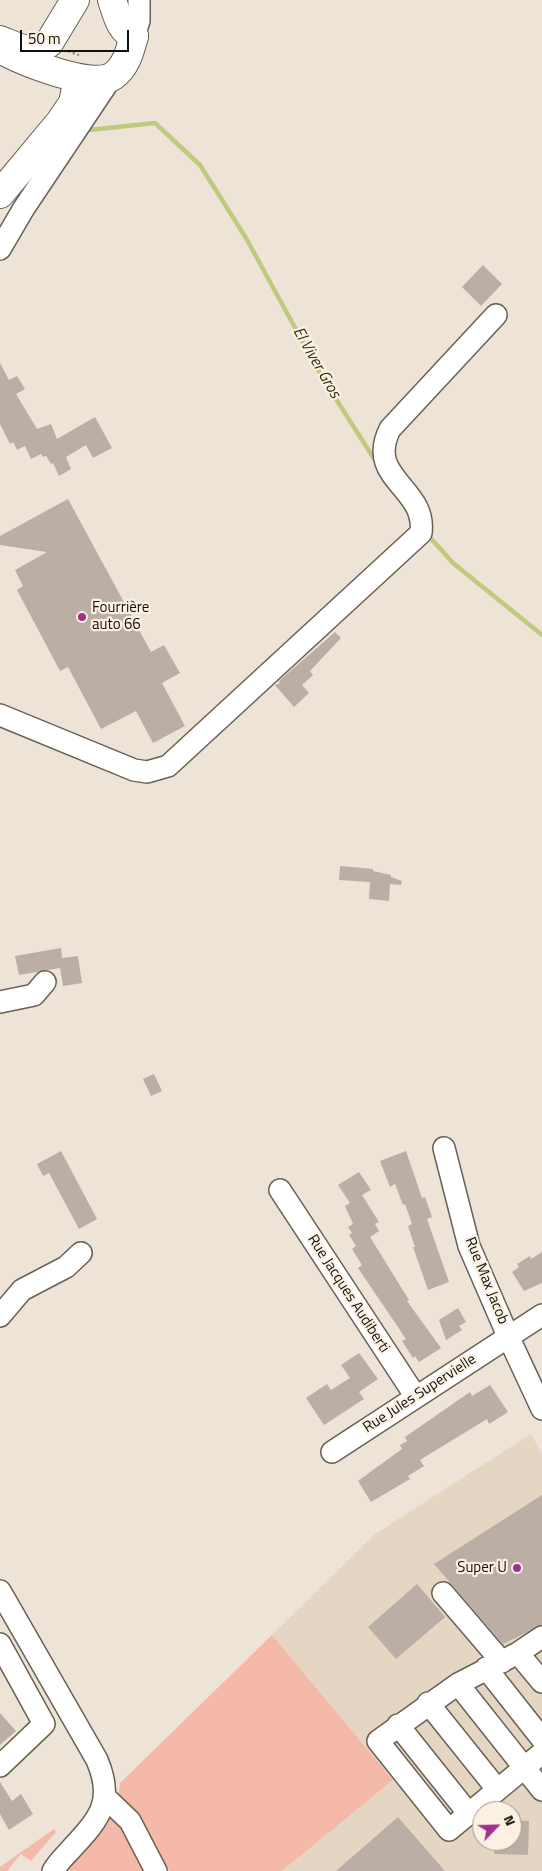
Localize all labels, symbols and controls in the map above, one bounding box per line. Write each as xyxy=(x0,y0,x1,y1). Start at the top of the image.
scale bar xyxy=(22,20,131,52)
text: 50 m xyxy=(28,27,61,50)
water label: El Viver Gros xyxy=(288,324,344,402)
place label: Fourrière auto 66 xyxy=(92,599,149,634)
marker: Fourrière auto 66 xyxy=(76,611,88,623)
street label: Rue Jacques Audiberti xyxy=(303,1231,393,1357)
street label: Rue Max Jacob xyxy=(460,1235,512,1327)
street label: Rue Jules Supervielle xyxy=(360,1351,480,1437)
place label: Super U xyxy=(457,1559,507,1577)
marker: Super U xyxy=(511,1562,523,1574)
north arrow xyxy=(472,1801,522,1851)
text: N xyxy=(499,1811,522,1829)

